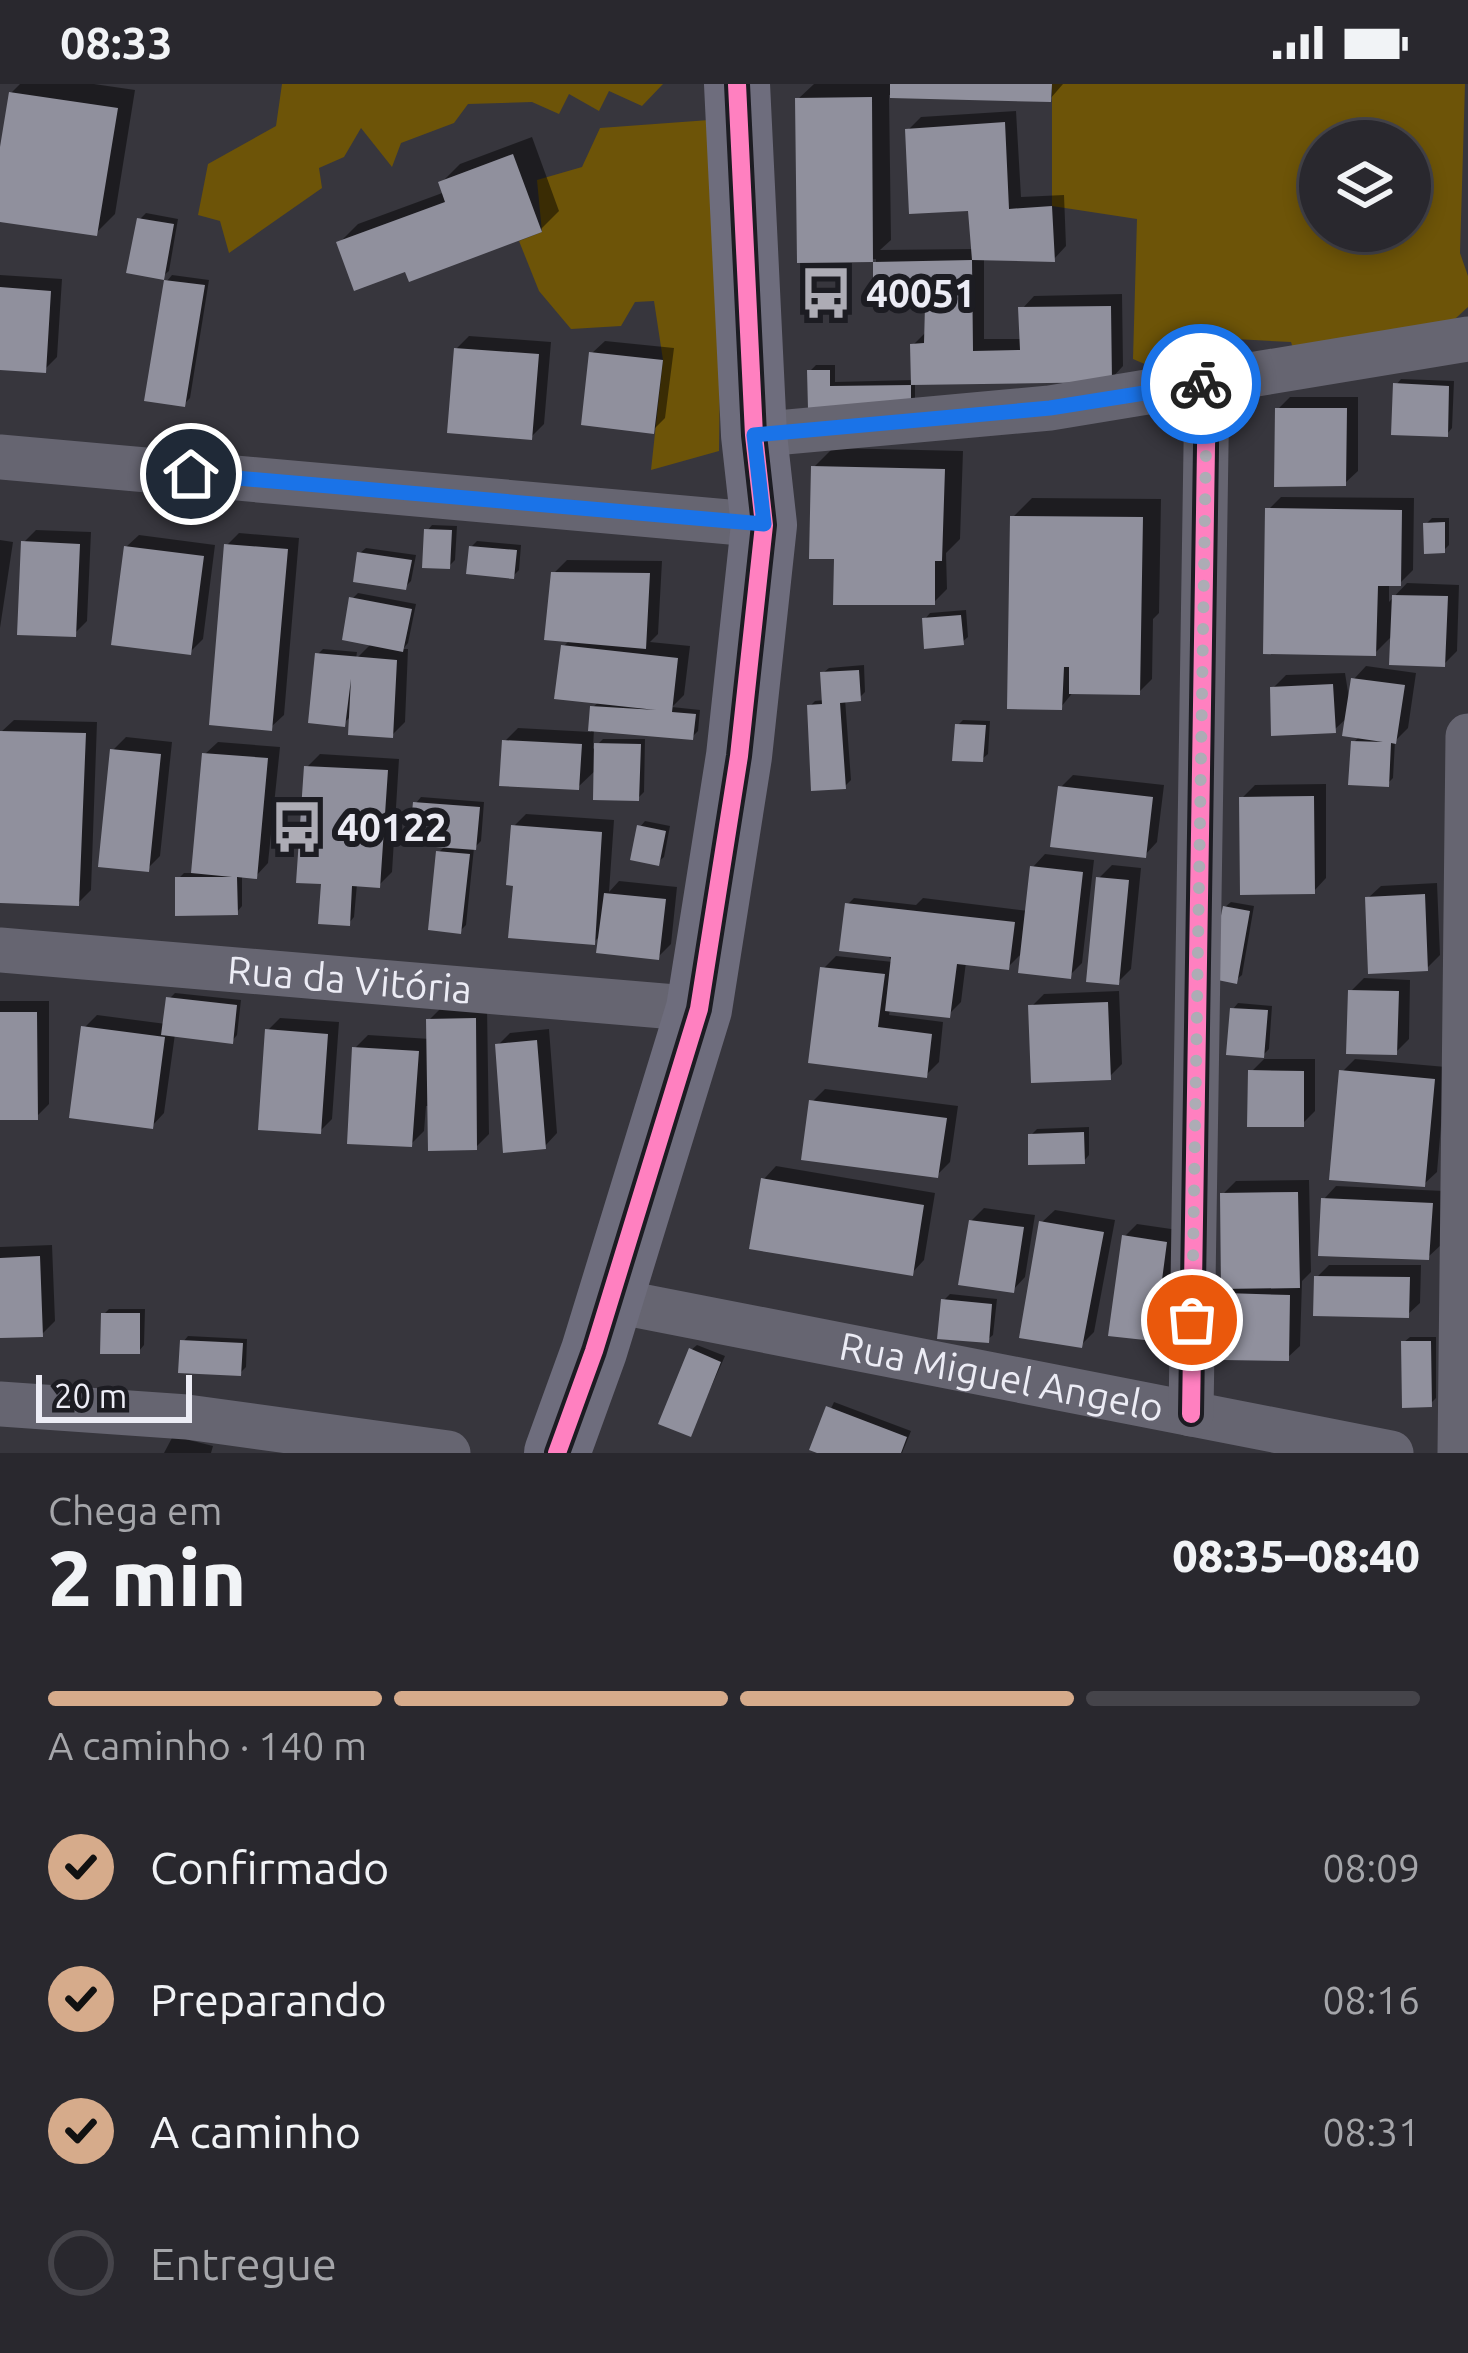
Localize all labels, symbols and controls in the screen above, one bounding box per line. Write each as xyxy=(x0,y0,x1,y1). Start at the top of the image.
text: 08:33 xyxy=(60,17,173,68)
map controls xyxy=(1299,120,1431,252)
button: layers xyxy=(1299,120,1431,252)
bus stop icon: 40051 xyxy=(797,264,855,322)
place label: 40051 xyxy=(866,271,976,314)
courier xyxy=(1141,324,1261,444)
icon: bike xyxy=(1168,351,1234,417)
pin xyxy=(140,423,242,525)
icon: home xyxy=(158,441,224,507)
bus stop icon: 40122 xyxy=(268,798,326,856)
place label: 40122 xyxy=(337,805,447,848)
street label: Rua da Vitória xyxy=(226,947,474,1011)
pin xyxy=(1141,1269,1243,1371)
icon: bag xyxy=(1159,1287,1225,1353)
street label: Rua Miguel Angelo xyxy=(836,1323,1167,1429)
scale bar xyxy=(36,1369,192,1422)
text: 20 m xyxy=(54,1377,127,1414)
text: Chega em xyxy=(48,1489,222,1532)
text: 08:35–08:40 xyxy=(1172,1530,1420,1581)
text: 2 min xyxy=(48,1533,246,1621)
text: A caminho · 140 m xyxy=(48,1724,367,1767)
icon: check xyxy=(48,1834,114,1900)
text: Confirmado xyxy=(150,1842,389,1893)
text: 08:09 xyxy=(1322,1846,1420,1889)
icon: check xyxy=(48,1966,114,2032)
text: Preparando xyxy=(150,1974,387,2025)
text: 08:16 xyxy=(1322,1978,1420,2021)
icon: check xyxy=(48,2098,114,2164)
text: A caminho xyxy=(150,2106,361,2157)
text: 08:31 xyxy=(1322,2110,1420,2153)
text: Entregue xyxy=(150,2238,337,2289)

